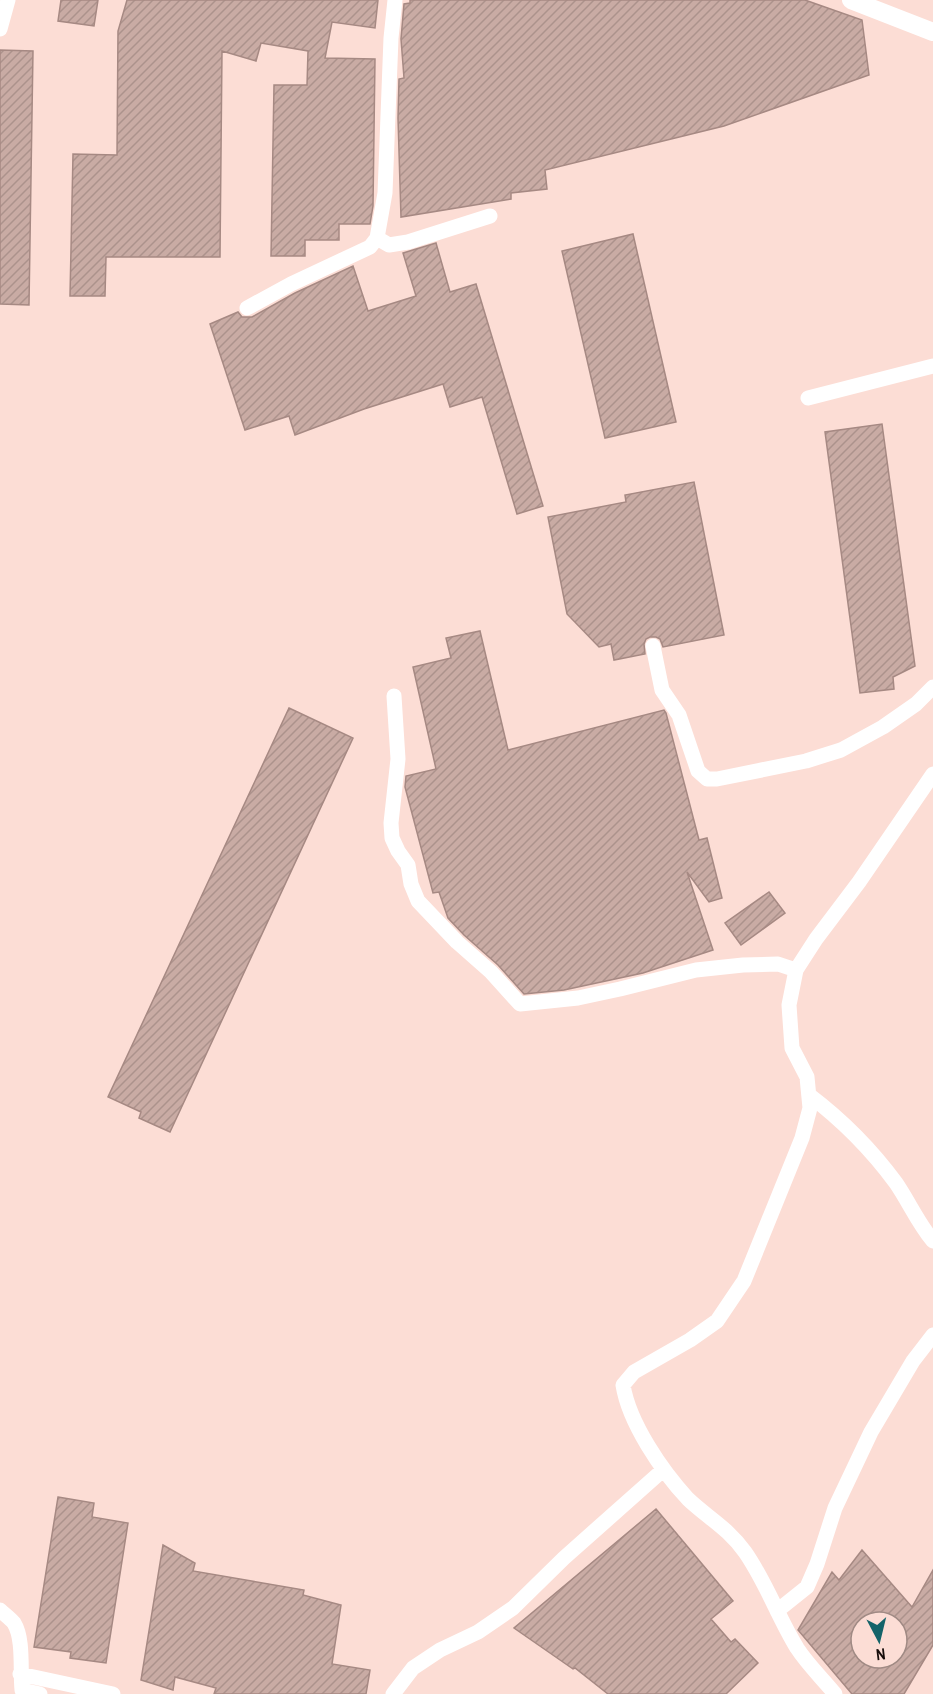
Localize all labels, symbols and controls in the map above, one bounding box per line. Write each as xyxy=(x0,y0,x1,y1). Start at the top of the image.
north arrow xyxy=(849,1610,909,1670)
text: N xyxy=(875,1643,887,1666)

